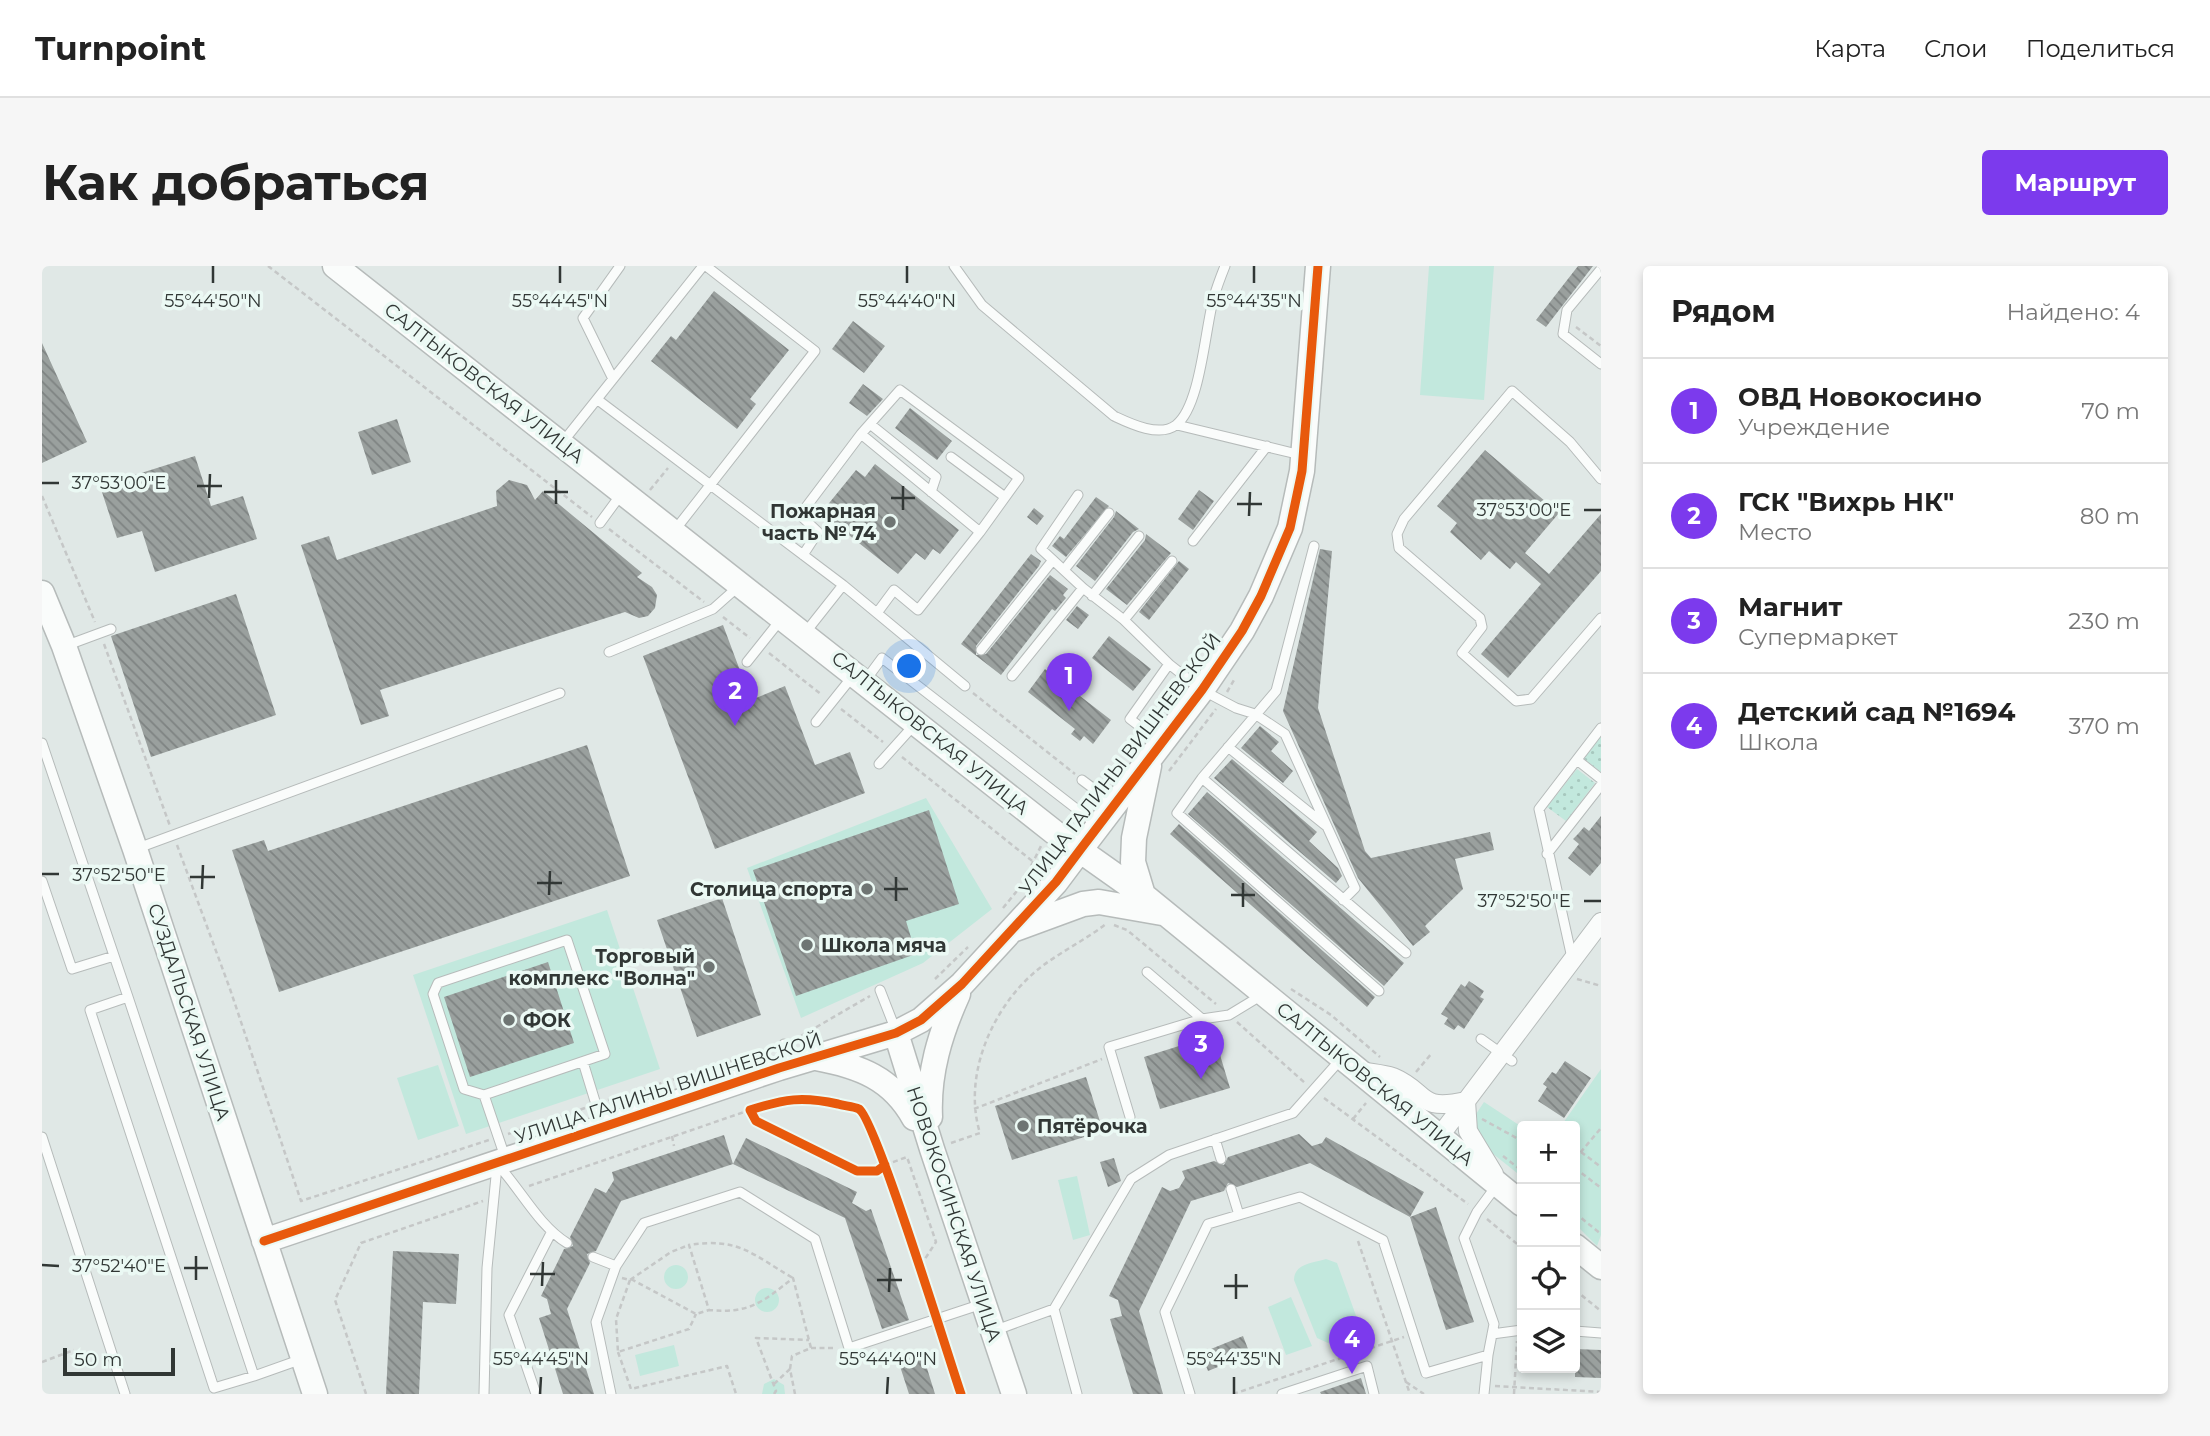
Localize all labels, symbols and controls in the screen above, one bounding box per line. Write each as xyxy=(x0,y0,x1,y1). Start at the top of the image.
text: Turnpoint xyxy=(35,28,206,68)
text: Карта xyxy=(1814,34,1886,63)
text: Слои xyxy=(1924,34,1988,63)
text: Поделиться xyxy=(2026,34,2175,63)
button: Маршрут xyxy=(1982,150,2168,215)
text: Как добраться xyxy=(42,153,430,212)
text: 55°44'50"N xyxy=(164,290,262,312)
text: 55°44'45"N xyxy=(512,290,608,312)
text: 55°44'40"N xyxy=(858,290,956,312)
text: 55°44'35"N xyxy=(1206,290,1302,312)
text: Рядом xyxy=(1671,293,1776,330)
street label: САЛТЫКОВСКАЯ УЛИЦА xyxy=(380,298,588,468)
text: Найдено: 4 xyxy=(2006,298,2140,326)
text: ОВД Новокосино xyxy=(1738,381,1982,413)
text: 1 xyxy=(1689,397,1699,425)
text: 70 m xyxy=(2081,397,2140,425)
text: Учреждение xyxy=(1738,413,1890,441)
text: 37°53'00"E xyxy=(72,472,166,494)
text: ГСК "Вихрь НК" xyxy=(1738,486,1954,518)
text: 37°53'00"E xyxy=(1477,499,1571,521)
place label: Пожарная часть № 74 xyxy=(762,500,876,545)
text: 2 xyxy=(1687,502,1701,530)
text: 80 m xyxy=(2080,502,2140,530)
marker: Пожарная часть № 74 xyxy=(882,514,898,530)
text: Место xyxy=(1738,518,1812,546)
text: Магнит xyxy=(1738,591,1843,623)
text: 3 xyxy=(1687,607,1701,635)
text: 230 m xyxy=(2068,607,2140,635)
text: Супермаркет xyxy=(1738,623,1898,651)
street label: УЛИЦА ГАЛИНЫ ВИШНЕВСКОЙ xyxy=(1014,629,1226,899)
street label: САЛТЫКОВСКАЯ УЛИЦА xyxy=(827,646,1033,820)
your location xyxy=(892,649,926,683)
pin: 1 xyxy=(1046,653,1092,711)
pin: 2 xyxy=(712,668,758,726)
text: Детский сад №1694 xyxy=(1738,696,2016,728)
text: 4 xyxy=(1686,712,1702,740)
text: 370 m xyxy=(2069,712,2140,740)
text: Школа xyxy=(1738,728,1819,756)
text: 37°52'50"E xyxy=(72,864,166,886)
place label: Столица спорта xyxy=(690,878,853,901)
marker: Столица спорта xyxy=(859,881,875,897)
text: 37°52'50"E xyxy=(1477,890,1571,912)
street label: СУЗДАЛЬСКАЯ УЛИЦА xyxy=(143,900,235,1124)
place label: Школа мяча xyxy=(821,934,947,957)
marker: Школа мяча xyxy=(799,937,815,953)
place label: Торговый комплекс "Волна" xyxy=(508,945,695,990)
marker: Торговый комплекс "Волна" xyxy=(701,959,717,975)
street label: САЛТЫКОВСКАЯ УЛИЦА xyxy=(1272,997,1478,1171)
place label: ФОК xyxy=(523,1009,571,1032)
marker: ФОК xyxy=(501,1012,517,1028)
pin: 3 xyxy=(1178,1021,1224,1079)
street label: УЛИЦА ГАЛИНЫ ВИШНЕВСКОЙ xyxy=(512,1027,824,1149)
street label: НОВОКОСИНСКАЯ УЛИЦА xyxy=(902,1083,1006,1345)
place label: Пятёрочка xyxy=(1037,1115,1147,1138)
marker: Пятёрочка xyxy=(1015,1118,1031,1134)
map controls xyxy=(1517,1121,1580,1373)
button: + xyxy=(1517,1121,1580,1184)
button: − xyxy=(1517,1184,1580,1247)
button: locate xyxy=(1517,1247,1580,1310)
text: 37°52'40"E xyxy=(72,1255,166,1277)
button: layers xyxy=(1517,1310,1580,1373)
pin: 4 xyxy=(1329,1316,1375,1374)
scale bar xyxy=(63,1345,175,1377)
text: 50 m xyxy=(74,1348,122,1371)
text: 55°44'45"N xyxy=(493,1348,589,1370)
text: 55°44'40"N xyxy=(839,1348,937,1370)
text: 55°44'35"N xyxy=(1186,1348,1282,1370)

